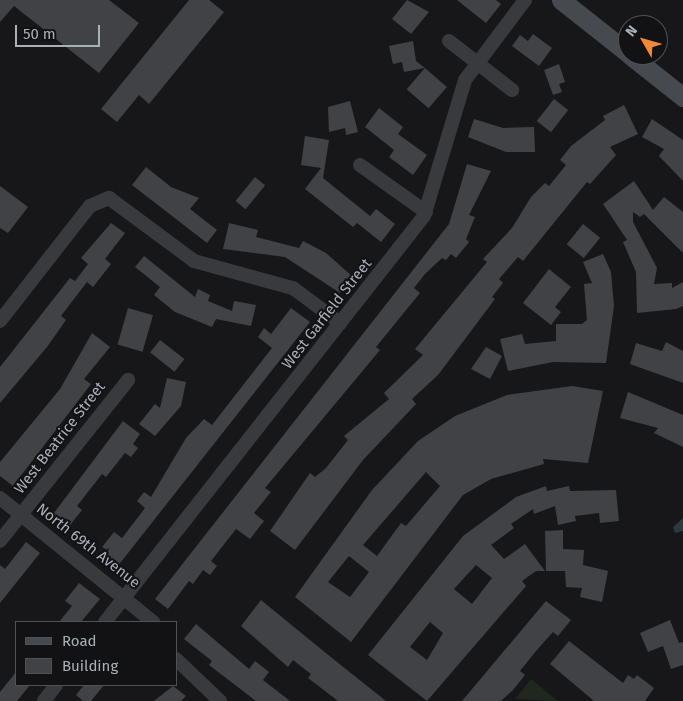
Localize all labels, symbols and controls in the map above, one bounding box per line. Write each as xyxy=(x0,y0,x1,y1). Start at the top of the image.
scale bar xyxy=(18,15,102,47)
north arrow xyxy=(618,15,668,65)
text: N xyxy=(622,22,641,40)
text: 50 m xyxy=(23,25,56,43)
street label: West Garfield Street xyxy=(278,255,376,373)
street label: West Beatrice Street xyxy=(11,378,109,498)
street label: North 69th Avenue xyxy=(33,500,143,592)
legend xyxy=(15,621,178,686)
text: Road xyxy=(62,632,97,650)
text: Building xyxy=(62,657,118,675)

